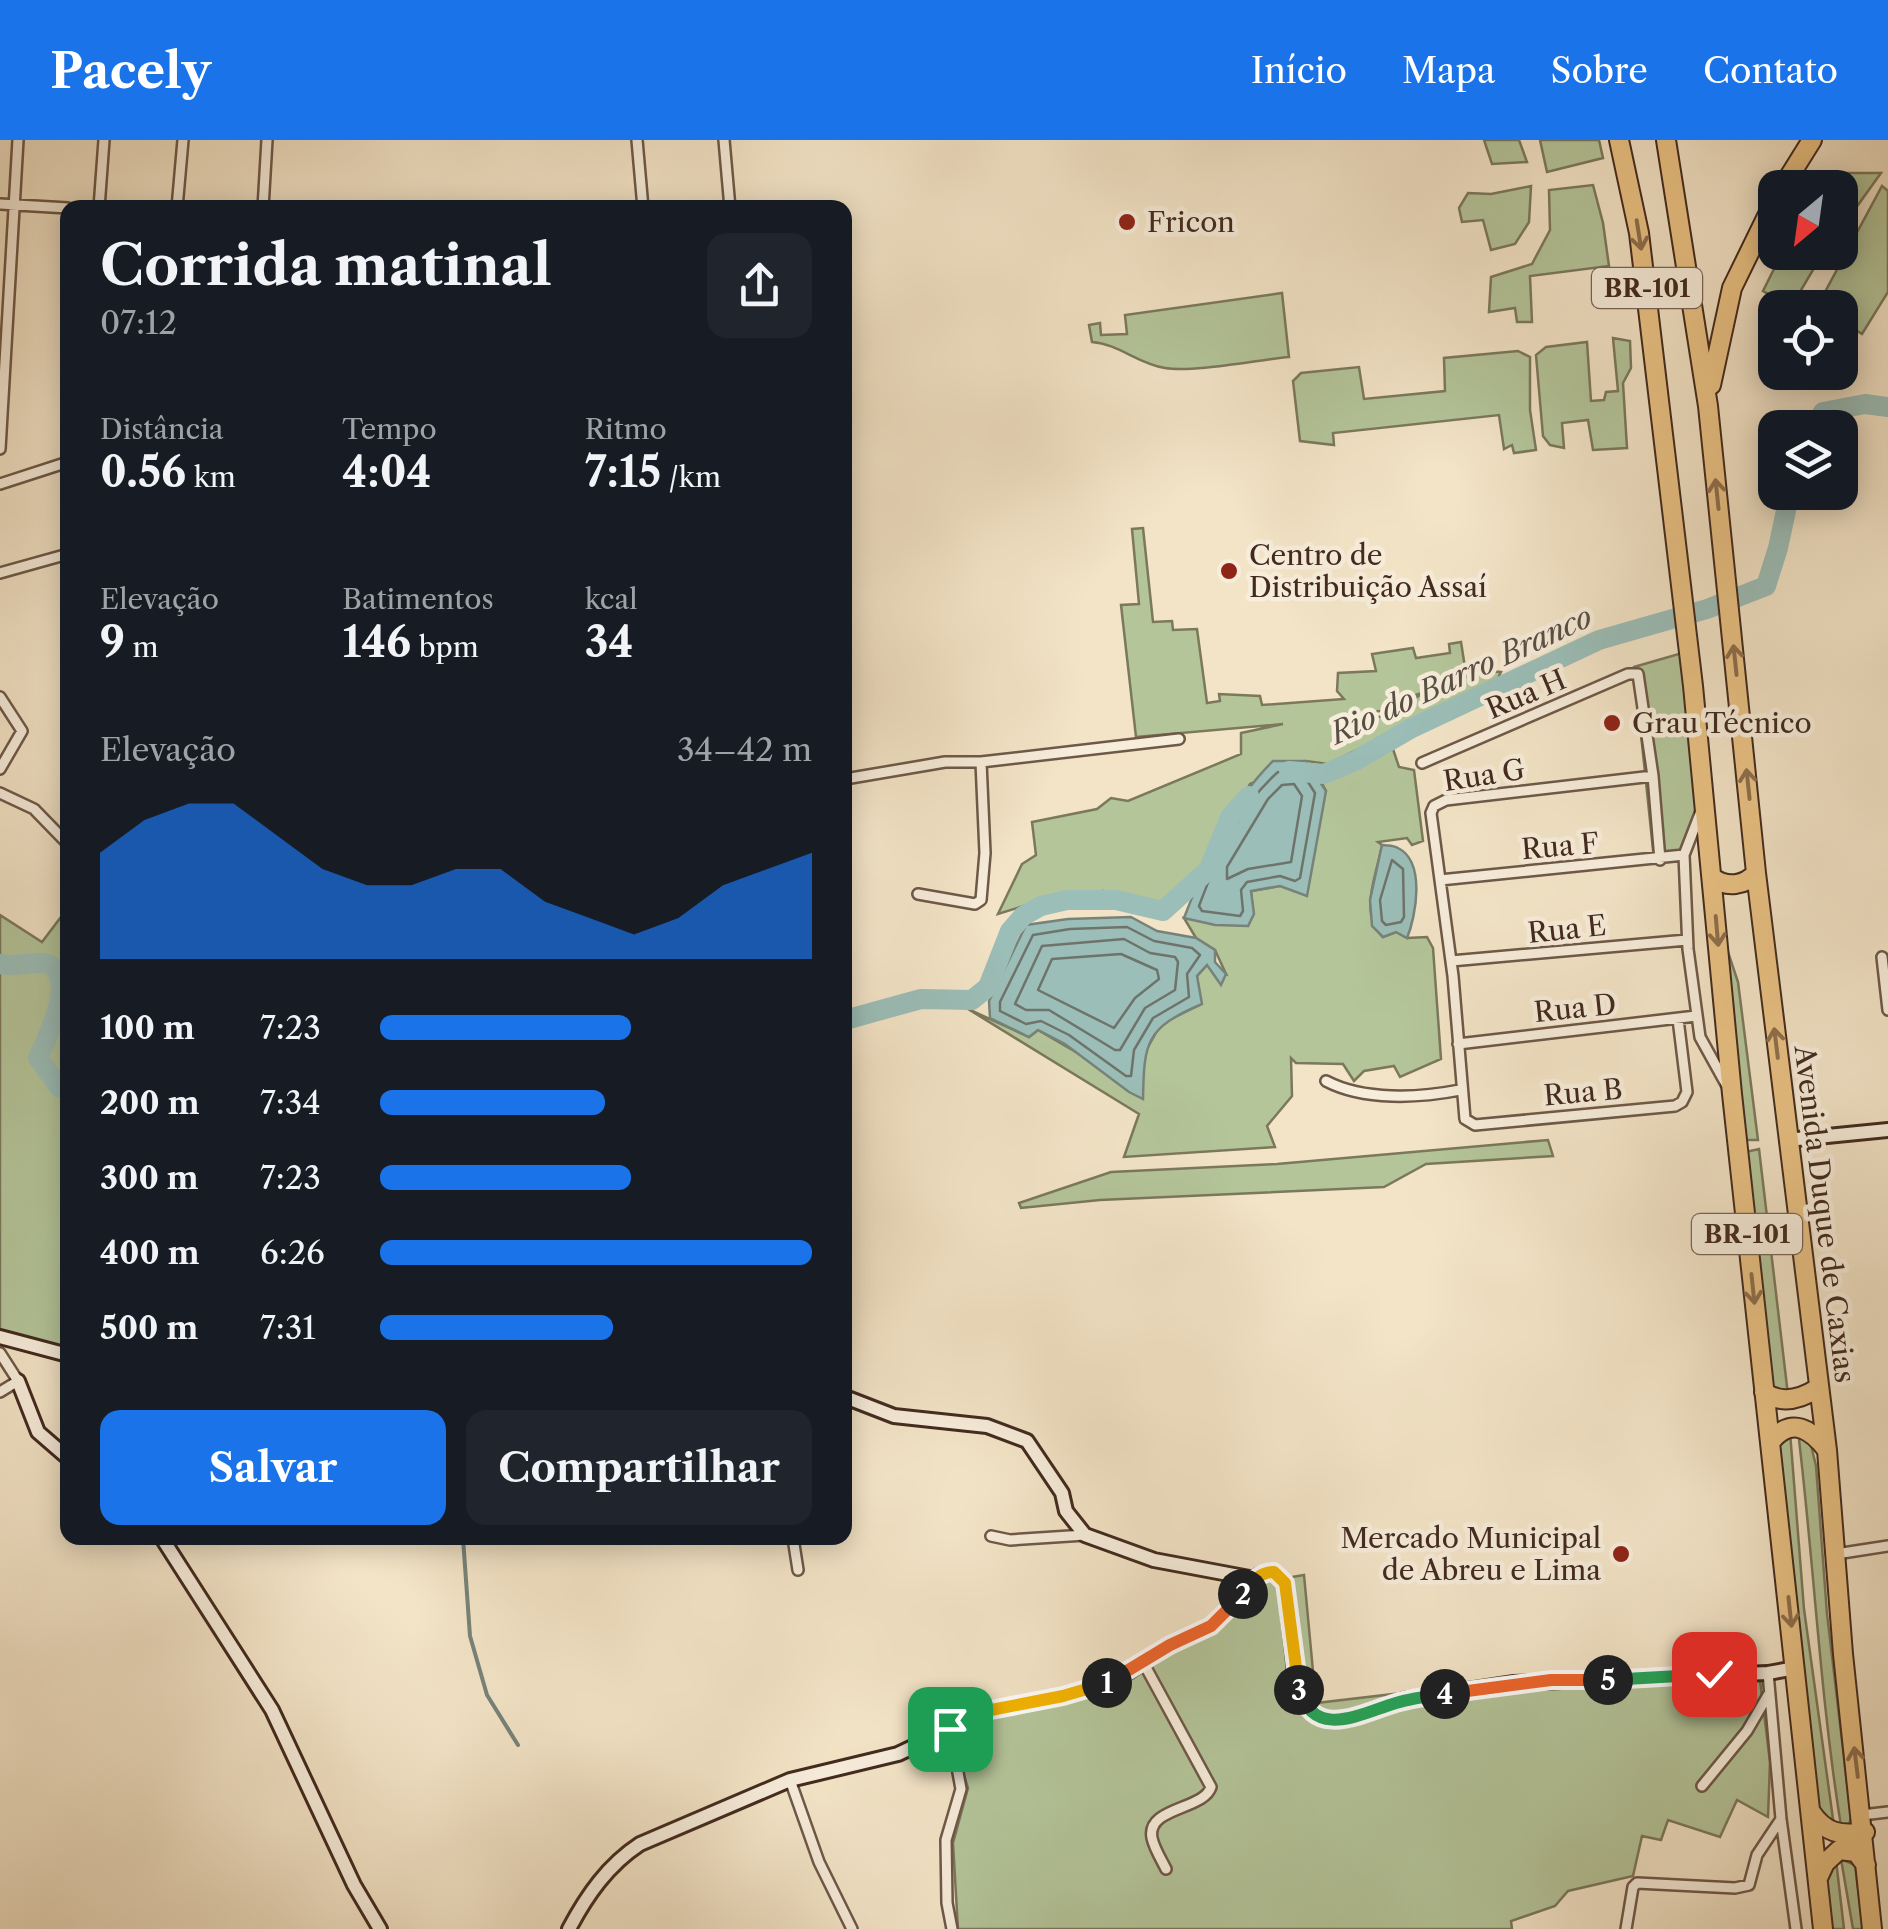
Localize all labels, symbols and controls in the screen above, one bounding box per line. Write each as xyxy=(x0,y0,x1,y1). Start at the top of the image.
text: Pacely xyxy=(50,41,211,100)
text: Início xyxy=(1251,49,1347,92)
text: Mapa xyxy=(1402,49,1496,92)
text: Sobre xyxy=(1551,49,1648,92)
text: Contato xyxy=(1703,49,1838,92)
north arrow xyxy=(1758,170,1858,270)
map controls xyxy=(1758,170,1858,510)
place label: Fricon xyxy=(1147,205,1235,239)
marker: Fricon xyxy=(1116,211,1138,233)
one-way arrow xyxy=(1630,219,1649,251)
text: Corrida matinal xyxy=(100,232,552,299)
button: share xyxy=(707,233,812,338)
road number: BR-101 xyxy=(1592,268,1702,308)
button: locate xyxy=(1758,290,1858,390)
text: 07:12 xyxy=(100,303,177,342)
button: layers xyxy=(1758,410,1858,510)
text: Distância xyxy=(100,412,223,446)
text: Tempo xyxy=(342,412,437,446)
text: Ritmo xyxy=(585,412,667,446)
text: 0.56 xyxy=(100,446,186,498)
text: 4:04 xyxy=(342,446,431,498)
text: 7:15 xyxy=(585,446,661,498)
text: km xyxy=(186,460,236,494)
text: /km xyxy=(661,460,721,494)
one-way arrow xyxy=(1707,478,1726,511)
place label: Centro de Distribuição Assaí xyxy=(1249,538,1487,604)
marker: Centro de Distribuição Assaí xyxy=(1218,560,1240,582)
text: Elevação xyxy=(100,582,219,616)
text: Batimentos xyxy=(342,582,494,616)
text: kcal xyxy=(585,582,638,616)
water label: Rio do Barro Branco xyxy=(1322,598,1598,753)
text: 9 xyxy=(100,616,125,668)
text: 146 xyxy=(342,616,411,668)
text: 34 xyxy=(585,616,633,668)
text: m xyxy=(125,630,159,664)
text: bpm xyxy=(411,630,479,664)
one-way arrow xyxy=(1725,644,1744,677)
street label: Rua H xyxy=(1481,662,1571,726)
place label: Grau Técnico xyxy=(1632,706,1812,740)
marker: Grau Técnico xyxy=(1601,712,1623,734)
text: Elevação xyxy=(100,730,236,769)
text: 34–42 m xyxy=(677,730,812,769)
street label: Rua G xyxy=(1441,752,1527,798)
one-way arrow xyxy=(1738,768,1757,800)
street label: Rua F xyxy=(1520,826,1600,866)
street label: Rua E xyxy=(1526,908,1608,950)
one-way arrow xyxy=(1708,915,1727,947)
street label: Rua D xyxy=(1532,987,1618,1029)
text: 100 m xyxy=(100,1008,195,1047)
text: 7:23 xyxy=(260,1008,321,1047)
one-way arrow xyxy=(1766,1028,1785,1060)
street label: Avenida Duque de Caxias xyxy=(1787,1042,1863,1385)
street label: Rua B xyxy=(1542,1072,1624,1112)
text: 200 m xyxy=(100,1083,200,1122)
text: 7:34 xyxy=(260,1083,321,1122)
text: 300 m xyxy=(100,1158,199,1197)
text: 7:23 xyxy=(260,1158,321,1197)
road number: BR-101 xyxy=(1692,1214,1802,1254)
text: 400 m xyxy=(100,1233,200,1272)
text: 6:26 xyxy=(260,1233,325,1272)
one-way arrow xyxy=(1744,1273,1763,1305)
text: 500 m xyxy=(100,1308,198,1347)
text: 7:31 xyxy=(260,1308,316,1347)
button: Salvar xyxy=(100,1410,446,1525)
button: Compartilhar xyxy=(466,1410,812,1525)
place label: Mercado Municipal de Abreu e Lima xyxy=(1340,1521,1601,1587)
marker: Mercado Municipal de Abreu e Lima xyxy=(1610,1543,1632,1565)
pin: 2 xyxy=(1218,1569,1268,1619)
text: 2 xyxy=(1235,1577,1251,1611)
one-way arrow xyxy=(1781,1596,1800,1628)
pin xyxy=(1672,1632,1757,1717)
icon: check xyxy=(1687,1647,1742,1702)
pin: 5 xyxy=(1583,1655,1633,1705)
pin: 1 xyxy=(1082,1658,1132,1708)
text: 5 xyxy=(1600,1663,1616,1697)
pin: 3 xyxy=(1274,1665,1324,1715)
text: 1 xyxy=(1101,1666,1113,1700)
pin: 4 xyxy=(1420,1669,1470,1719)
text: 3 xyxy=(1291,1673,1307,1707)
text: 4 xyxy=(1437,1677,1453,1711)
pin xyxy=(908,1687,993,1772)
icon: arrive xyxy=(923,1702,978,1757)
one-way arrow xyxy=(1846,1747,1865,1779)

